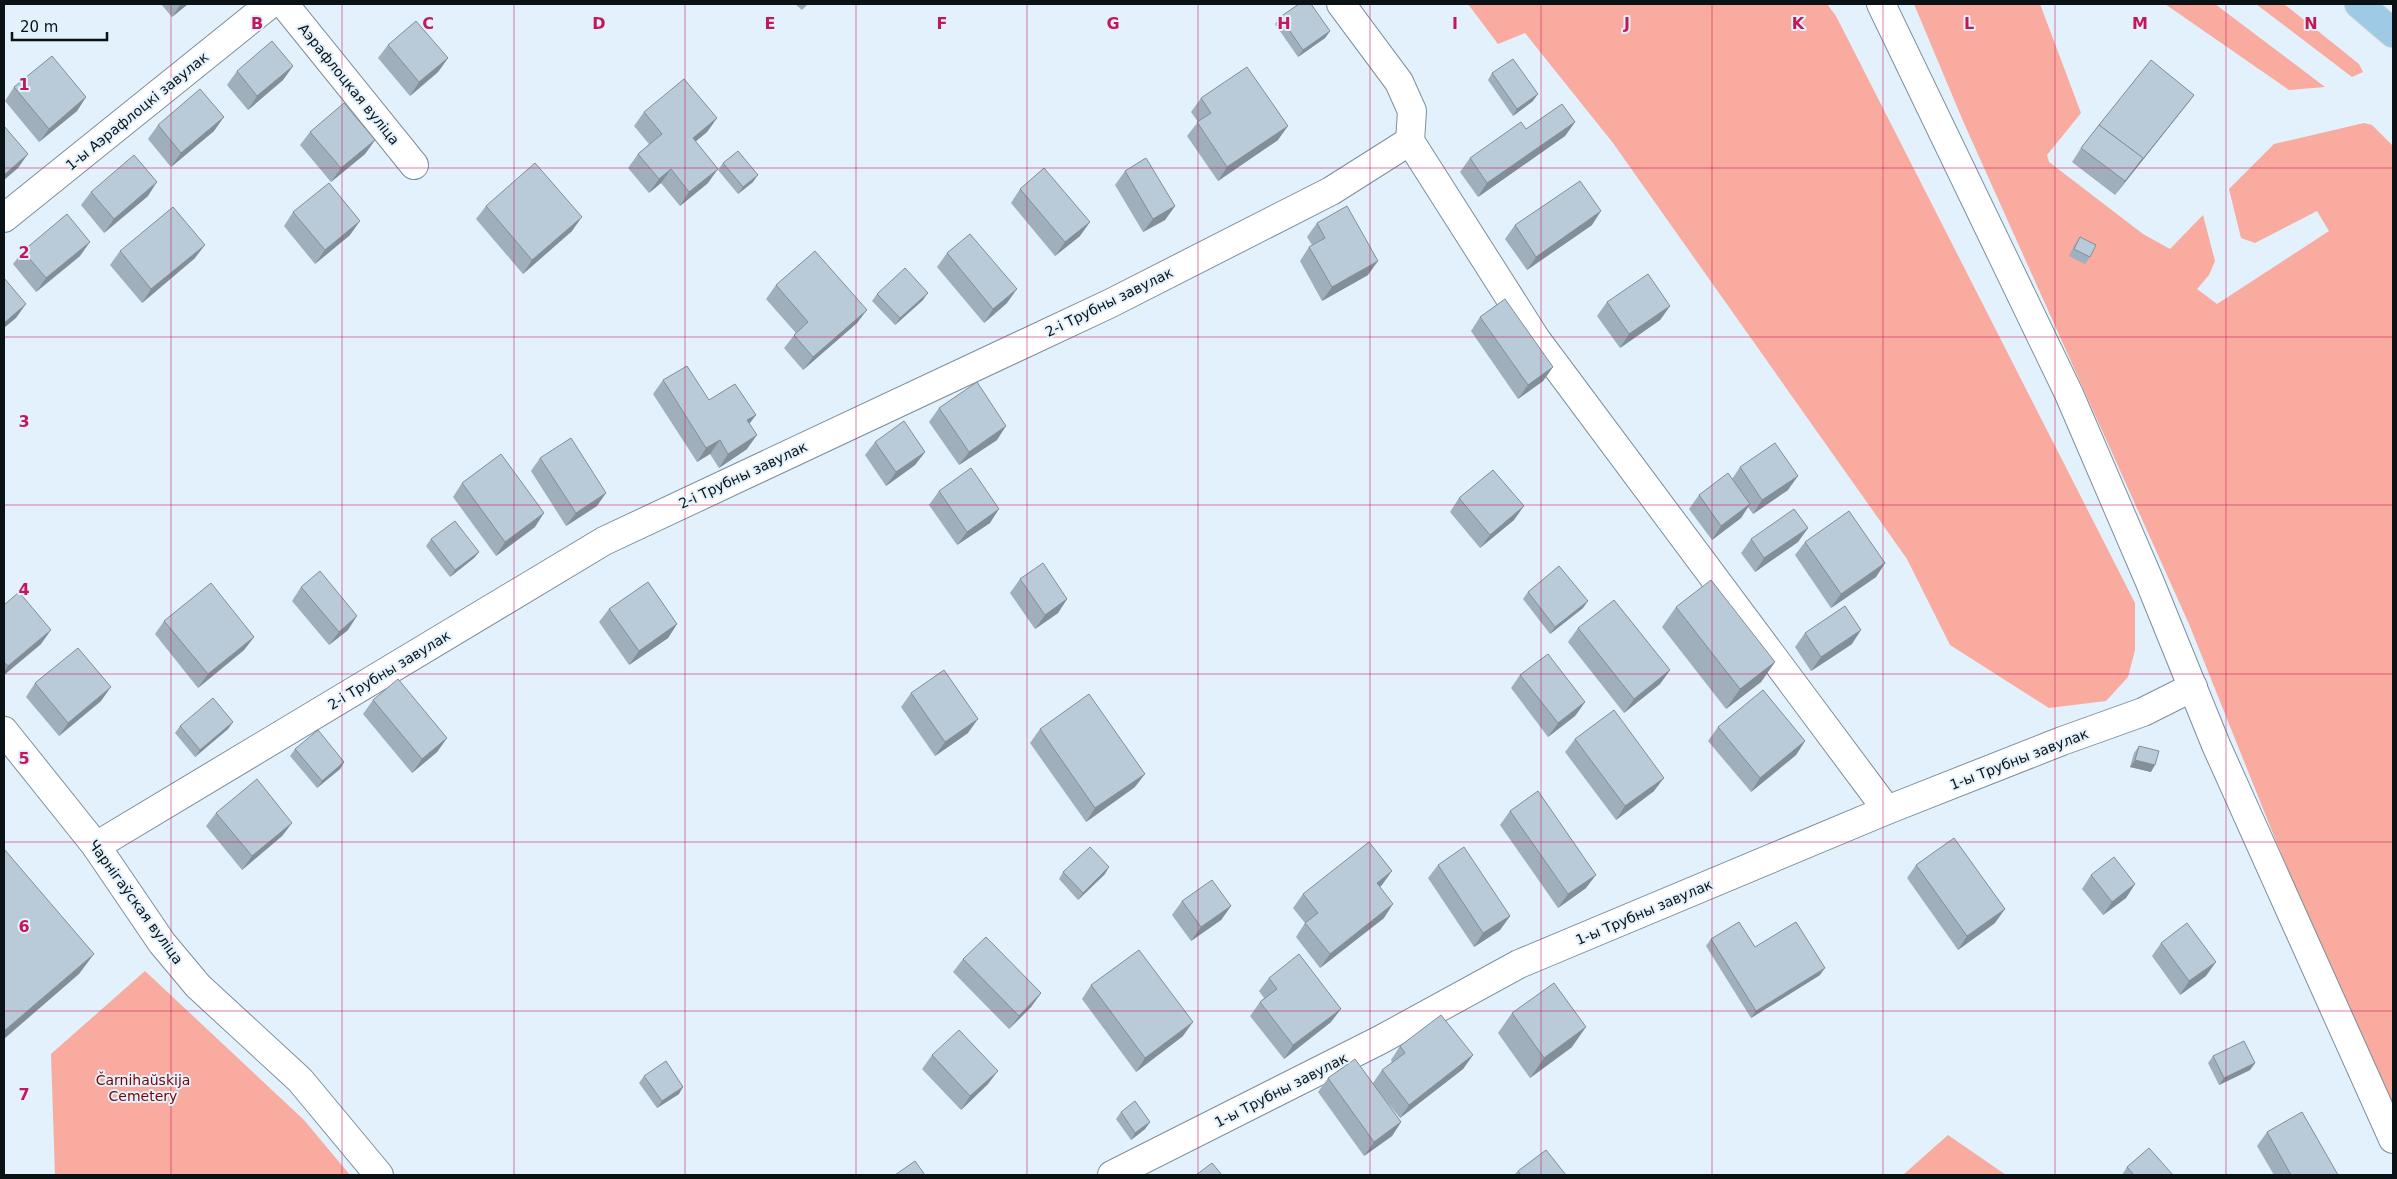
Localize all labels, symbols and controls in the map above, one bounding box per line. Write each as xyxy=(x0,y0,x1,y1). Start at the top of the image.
scale bar xyxy=(12,10,108,42)
text: B xyxy=(251,14,263,33)
text: C xyxy=(422,14,434,33)
text: D xyxy=(592,14,606,33)
text: E xyxy=(765,14,775,33)
text: F xyxy=(937,14,947,33)
text: G xyxy=(1106,14,1120,33)
text: H xyxy=(1277,14,1291,33)
text: I xyxy=(1452,14,1458,33)
text: J xyxy=(1623,14,1630,33)
text: K xyxy=(1792,14,1805,33)
text: L xyxy=(1964,14,1974,33)
text: M xyxy=(2132,14,2148,33)
text: N xyxy=(2304,14,2318,33)
text: 20 m xyxy=(20,18,58,36)
street label: Аэрафлоцкая вуліца xyxy=(295,20,403,148)
street label: 1-ы Аэрафлоцкі завулак xyxy=(63,49,211,173)
text: 1 xyxy=(18,75,30,94)
text: 2 xyxy=(18,243,30,262)
street label: 2-і Трубны завулак xyxy=(1043,264,1175,340)
text: 3 xyxy=(18,412,30,431)
street label: 2-і Трубны завулак xyxy=(676,438,810,512)
text: 4 xyxy=(18,580,30,599)
street label: 2-і Трубны завулак xyxy=(325,627,453,713)
street label: 1-ы Трубны завулак xyxy=(1948,725,2090,793)
text: 5 xyxy=(18,749,30,768)
street label: Чарнігаўская вуліца xyxy=(86,837,186,967)
street label: 1-ы Трубны завулак xyxy=(1573,876,1715,948)
text: 6 xyxy=(18,917,30,936)
street label: 1-ы Трубны завулак xyxy=(1212,1049,1350,1131)
park label: Čarnihaŭskija Cemetery xyxy=(96,1071,190,1104)
text: 7 xyxy=(18,1085,30,1104)

